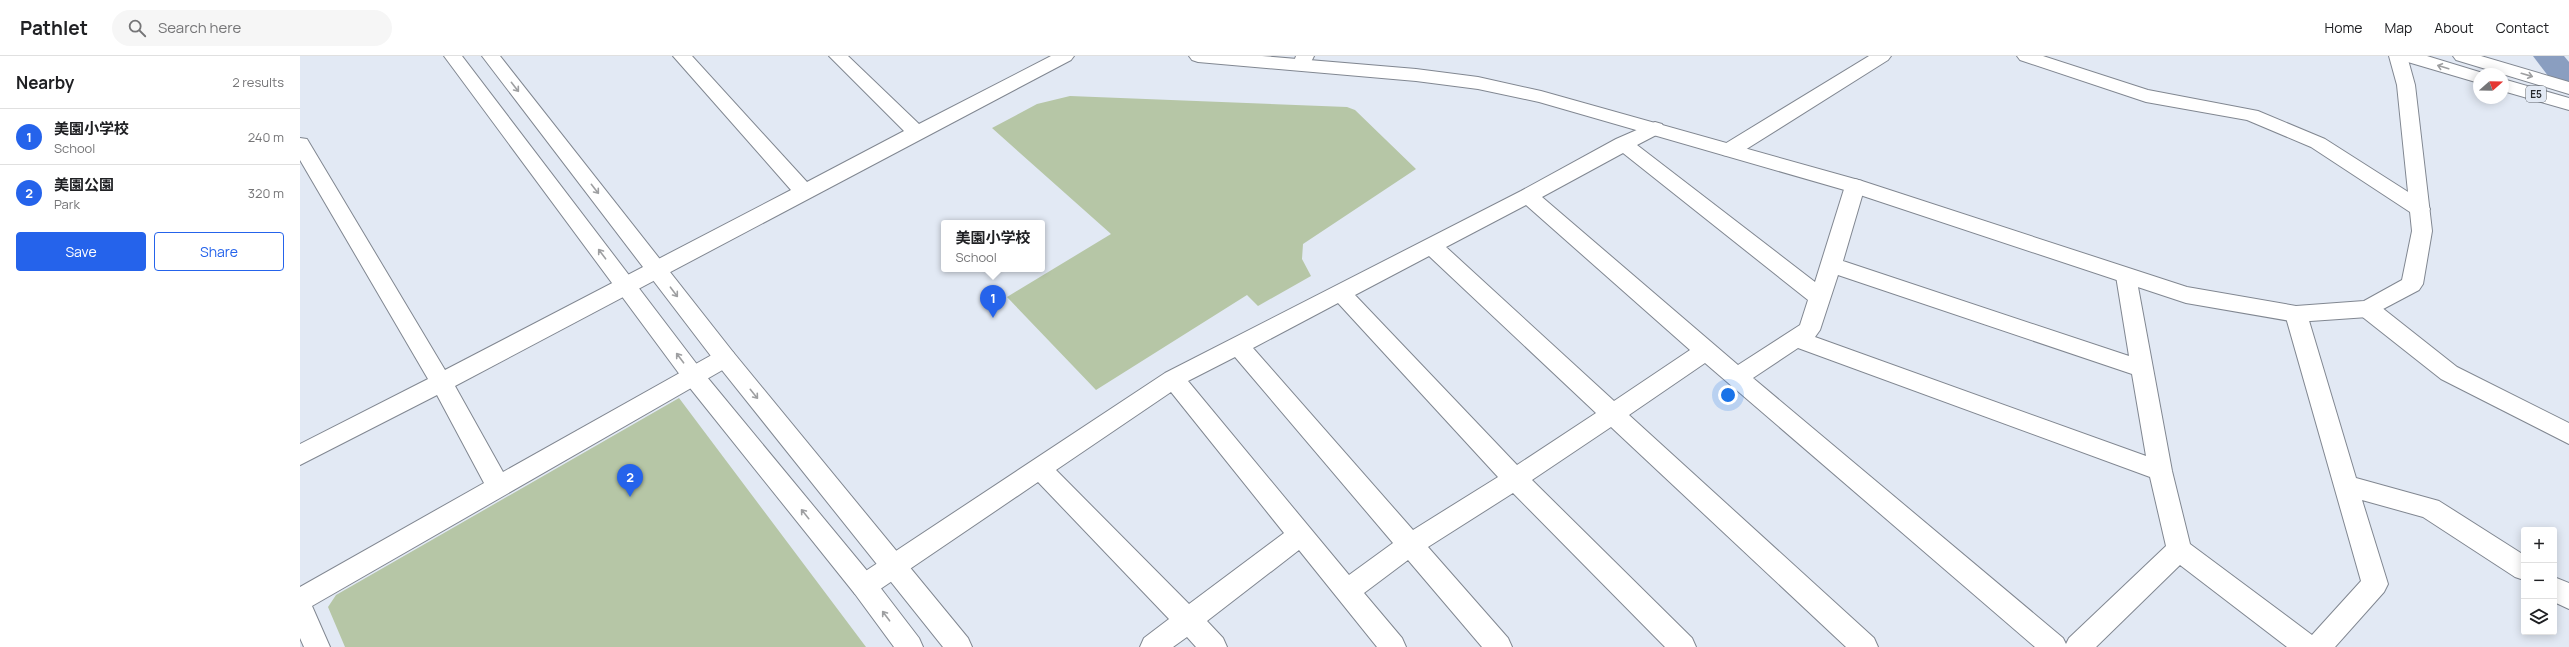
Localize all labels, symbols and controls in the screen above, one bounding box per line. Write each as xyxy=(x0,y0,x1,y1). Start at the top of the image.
search box xyxy=(112,10,392,46)
text: Pathlet xyxy=(20,15,88,41)
icon: search xyxy=(126,17,148,39)
text: Search here xyxy=(158,17,241,38)
text: Home xyxy=(2325,18,2362,37)
text: Map xyxy=(2384,18,2412,37)
text: About xyxy=(2434,18,2474,37)
text: Contact xyxy=(2496,18,2549,37)
one-way arrow xyxy=(2437,63,2450,70)
north arrow xyxy=(2473,68,2509,104)
text: Nearby xyxy=(16,71,74,94)
one-way arrow xyxy=(2520,72,2533,79)
text: 2 results xyxy=(232,73,284,91)
one-way arrow xyxy=(510,81,519,92)
road number: E5 xyxy=(2526,86,2546,102)
text: 美園小学校 xyxy=(54,118,129,139)
text: 1 xyxy=(26,128,32,146)
text: 240 m xyxy=(248,128,284,146)
text: School xyxy=(54,139,95,157)
text: 美園公園 xyxy=(54,174,114,195)
text: 2 xyxy=(25,184,33,202)
text: 320 m xyxy=(248,184,284,202)
one-way arrow xyxy=(590,184,599,195)
text: Park xyxy=(54,195,80,213)
popup xyxy=(941,220,1045,272)
text: 美園小学校 xyxy=(955,227,1031,248)
button: Save xyxy=(16,232,146,271)
button: Share xyxy=(154,232,284,271)
text: School xyxy=(955,248,997,266)
one-way arrow xyxy=(598,249,606,260)
pin: 1 xyxy=(980,285,1006,318)
one-way arrow xyxy=(670,286,679,297)
one-way arrow xyxy=(676,353,684,364)
your location xyxy=(1718,385,1738,405)
one-way arrow xyxy=(750,389,759,400)
pin: 2 xyxy=(617,464,643,497)
one-way arrow xyxy=(801,508,810,519)
map controls xyxy=(2521,527,2557,635)
button: + xyxy=(2521,527,2557,563)
button: − xyxy=(2521,563,2557,599)
button: layers xyxy=(2521,599,2557,635)
one-way arrow xyxy=(882,610,890,621)

